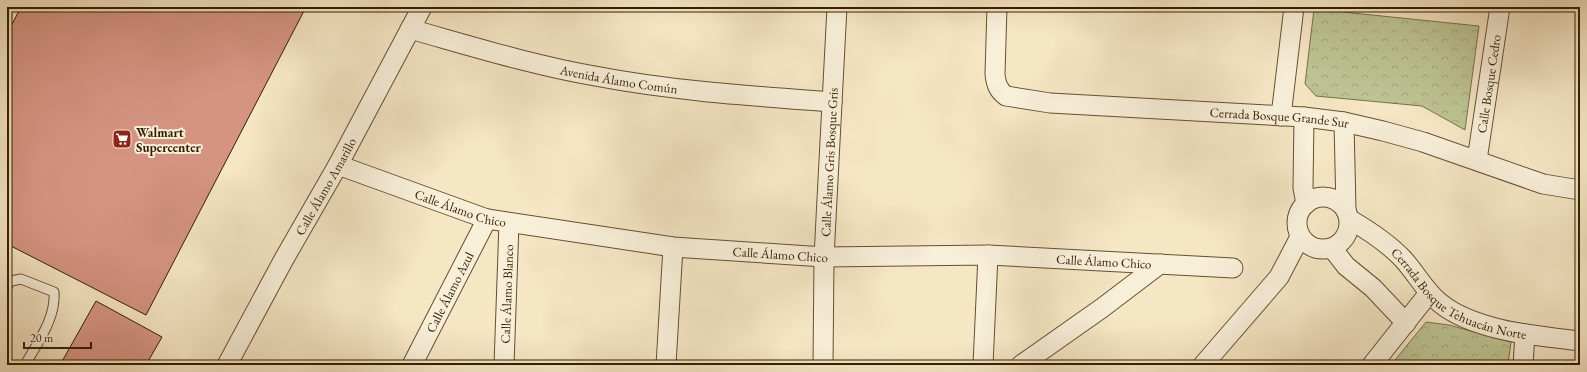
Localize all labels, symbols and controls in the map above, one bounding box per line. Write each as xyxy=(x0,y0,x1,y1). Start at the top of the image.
street label: Calle Bosque Cedro xyxy=(1473,33,1504,134)
street label: Avenida Álamo Común xyxy=(557,61,679,97)
street label: Calle Álamo Gris Bosque Gris xyxy=(817,87,841,237)
street label: Cerrada Bosque Grande Sur xyxy=(1209,103,1351,132)
place label: Walmart Supercenter xyxy=(136,124,202,156)
supermarket icon: Walmart Supercenter xyxy=(111,128,133,150)
street label: Calle Álamo Amarillo xyxy=(291,135,360,238)
street label: Calle Álamo Chico xyxy=(412,185,507,230)
street label: Calle Álamo Chico xyxy=(732,242,828,266)
street label: Calle Álamo Blanco xyxy=(496,244,517,344)
street label: Cerrada Bosque Tehuacán Norte xyxy=(1388,244,1528,343)
street label: Calle Álamo Azul xyxy=(422,249,477,335)
street label: Calle Álamo Chico xyxy=(1056,250,1152,272)
scale bar xyxy=(24,324,91,350)
text: 20 m xyxy=(30,330,54,346)

